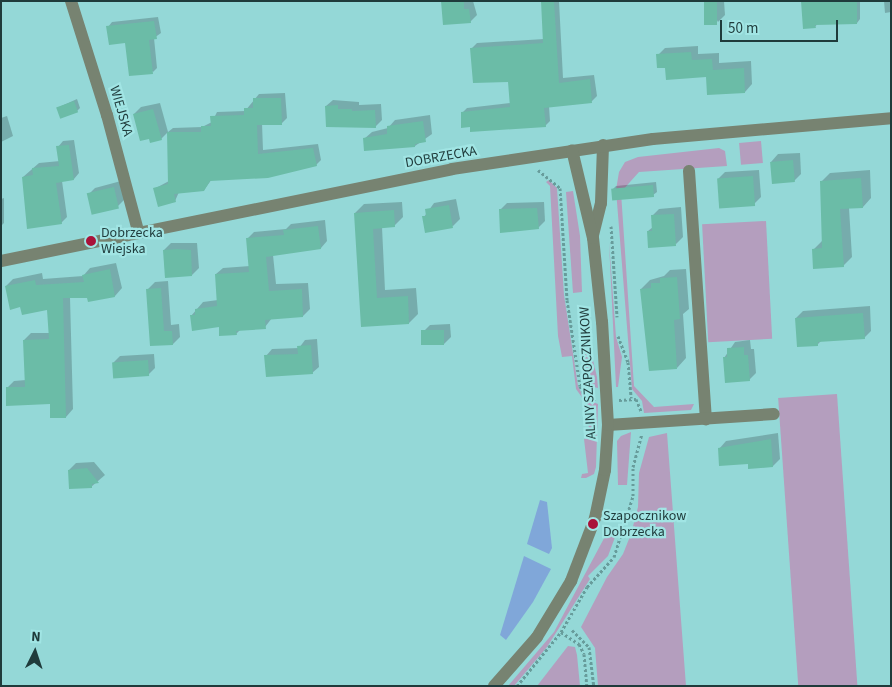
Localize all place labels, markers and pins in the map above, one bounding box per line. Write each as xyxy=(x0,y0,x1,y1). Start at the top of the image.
place label: Dobrzecka Wiejska xyxy=(101,225,163,258)
marker: Dobrzecka Wiejska xyxy=(85,235,97,247)
place label: Szapocznikow Dobrzecka xyxy=(603,508,686,540)
marker: Szapocznikow Dobrzecka xyxy=(587,518,599,530)

